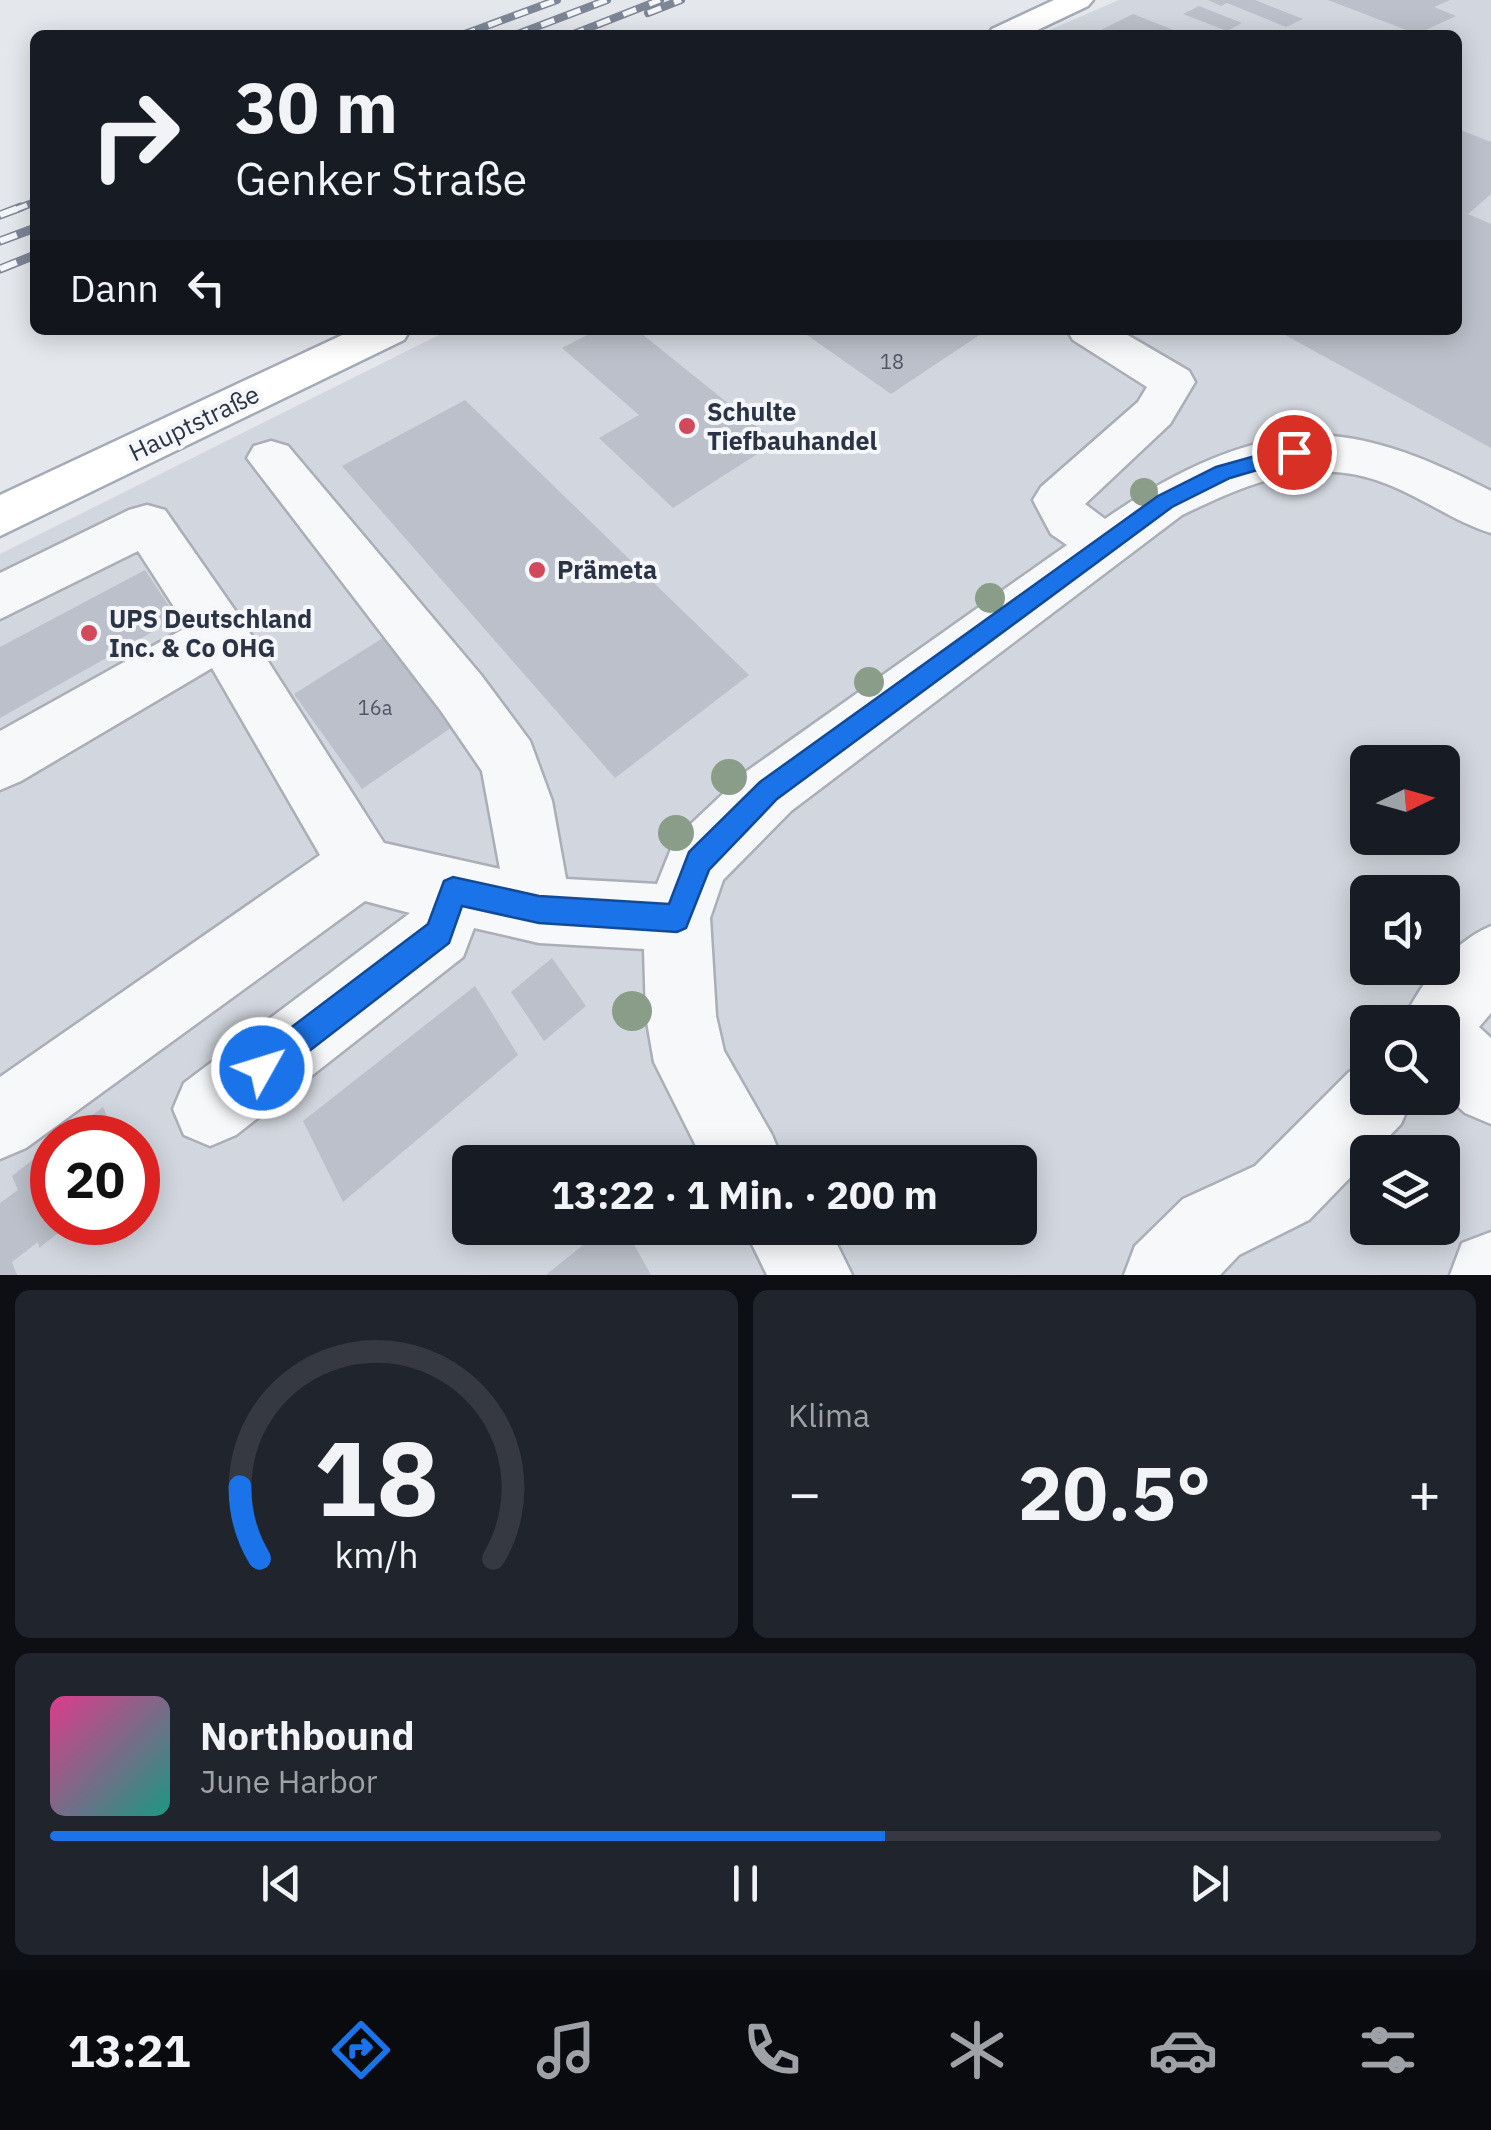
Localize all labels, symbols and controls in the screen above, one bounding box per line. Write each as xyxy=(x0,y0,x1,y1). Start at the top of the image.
text: 30 m xyxy=(235,61,398,152)
icon: right xyxy=(70,70,200,200)
text: Genker Straße xyxy=(235,149,527,207)
icon: left xyxy=(179,260,234,315)
text: Dann xyxy=(70,263,159,312)
house number: 18 xyxy=(880,348,904,375)
street label: Hauptstraße xyxy=(123,377,265,468)
place label: Schulte Tiefbauhandel xyxy=(707,395,877,457)
pin xyxy=(1252,410,1337,495)
marker: Schulte Tiefbauhandel xyxy=(676,415,698,437)
icon: arrive xyxy=(1267,425,1322,480)
place label: Prämeta xyxy=(557,553,657,586)
marker: Prämeta xyxy=(526,559,548,581)
place label: UPS Deutschland Inc. & Co OHG xyxy=(109,602,312,664)
marker: UPS Deutschland Inc. & Co OHG xyxy=(78,622,100,644)
house number: 16a xyxy=(358,694,393,721)
north arrow xyxy=(1350,745,1460,855)
map controls xyxy=(1350,745,1460,1245)
button: sound xyxy=(1350,875,1460,985)
button: search xyxy=(1350,1005,1460,1115)
position arrow xyxy=(210,1016,314,1120)
speed limit sign: 20 xyxy=(30,1115,160,1245)
button: layers xyxy=(1350,1135,1460,1245)
text: 13:22 · 1 Min. · 200 m xyxy=(551,1170,938,1219)
text: Klima xyxy=(788,1394,870,1436)
text: 18 xyxy=(314,1409,439,1545)
text: 20.5° xyxy=(1018,1443,1211,1541)
text: − xyxy=(788,1457,821,1528)
text: + xyxy=(1408,1457,1441,1528)
text: km/h xyxy=(334,1531,419,1578)
text: Northbound xyxy=(200,1711,415,1760)
text: June Harbor xyxy=(200,1760,377,1802)
icon: previous xyxy=(254,1856,309,1911)
icon: pause xyxy=(718,1856,773,1911)
icon: next xyxy=(1182,1856,1237,1911)
icon: directions xyxy=(326,2015,396,2085)
icon: music xyxy=(531,2015,601,2085)
icon: phone xyxy=(737,2015,807,2085)
icon: climate xyxy=(942,2015,1012,2085)
icon: car xyxy=(1148,2015,1218,2085)
icon: filters xyxy=(1353,2015,1423,2085)
text: 13:21 xyxy=(68,2021,191,2079)

